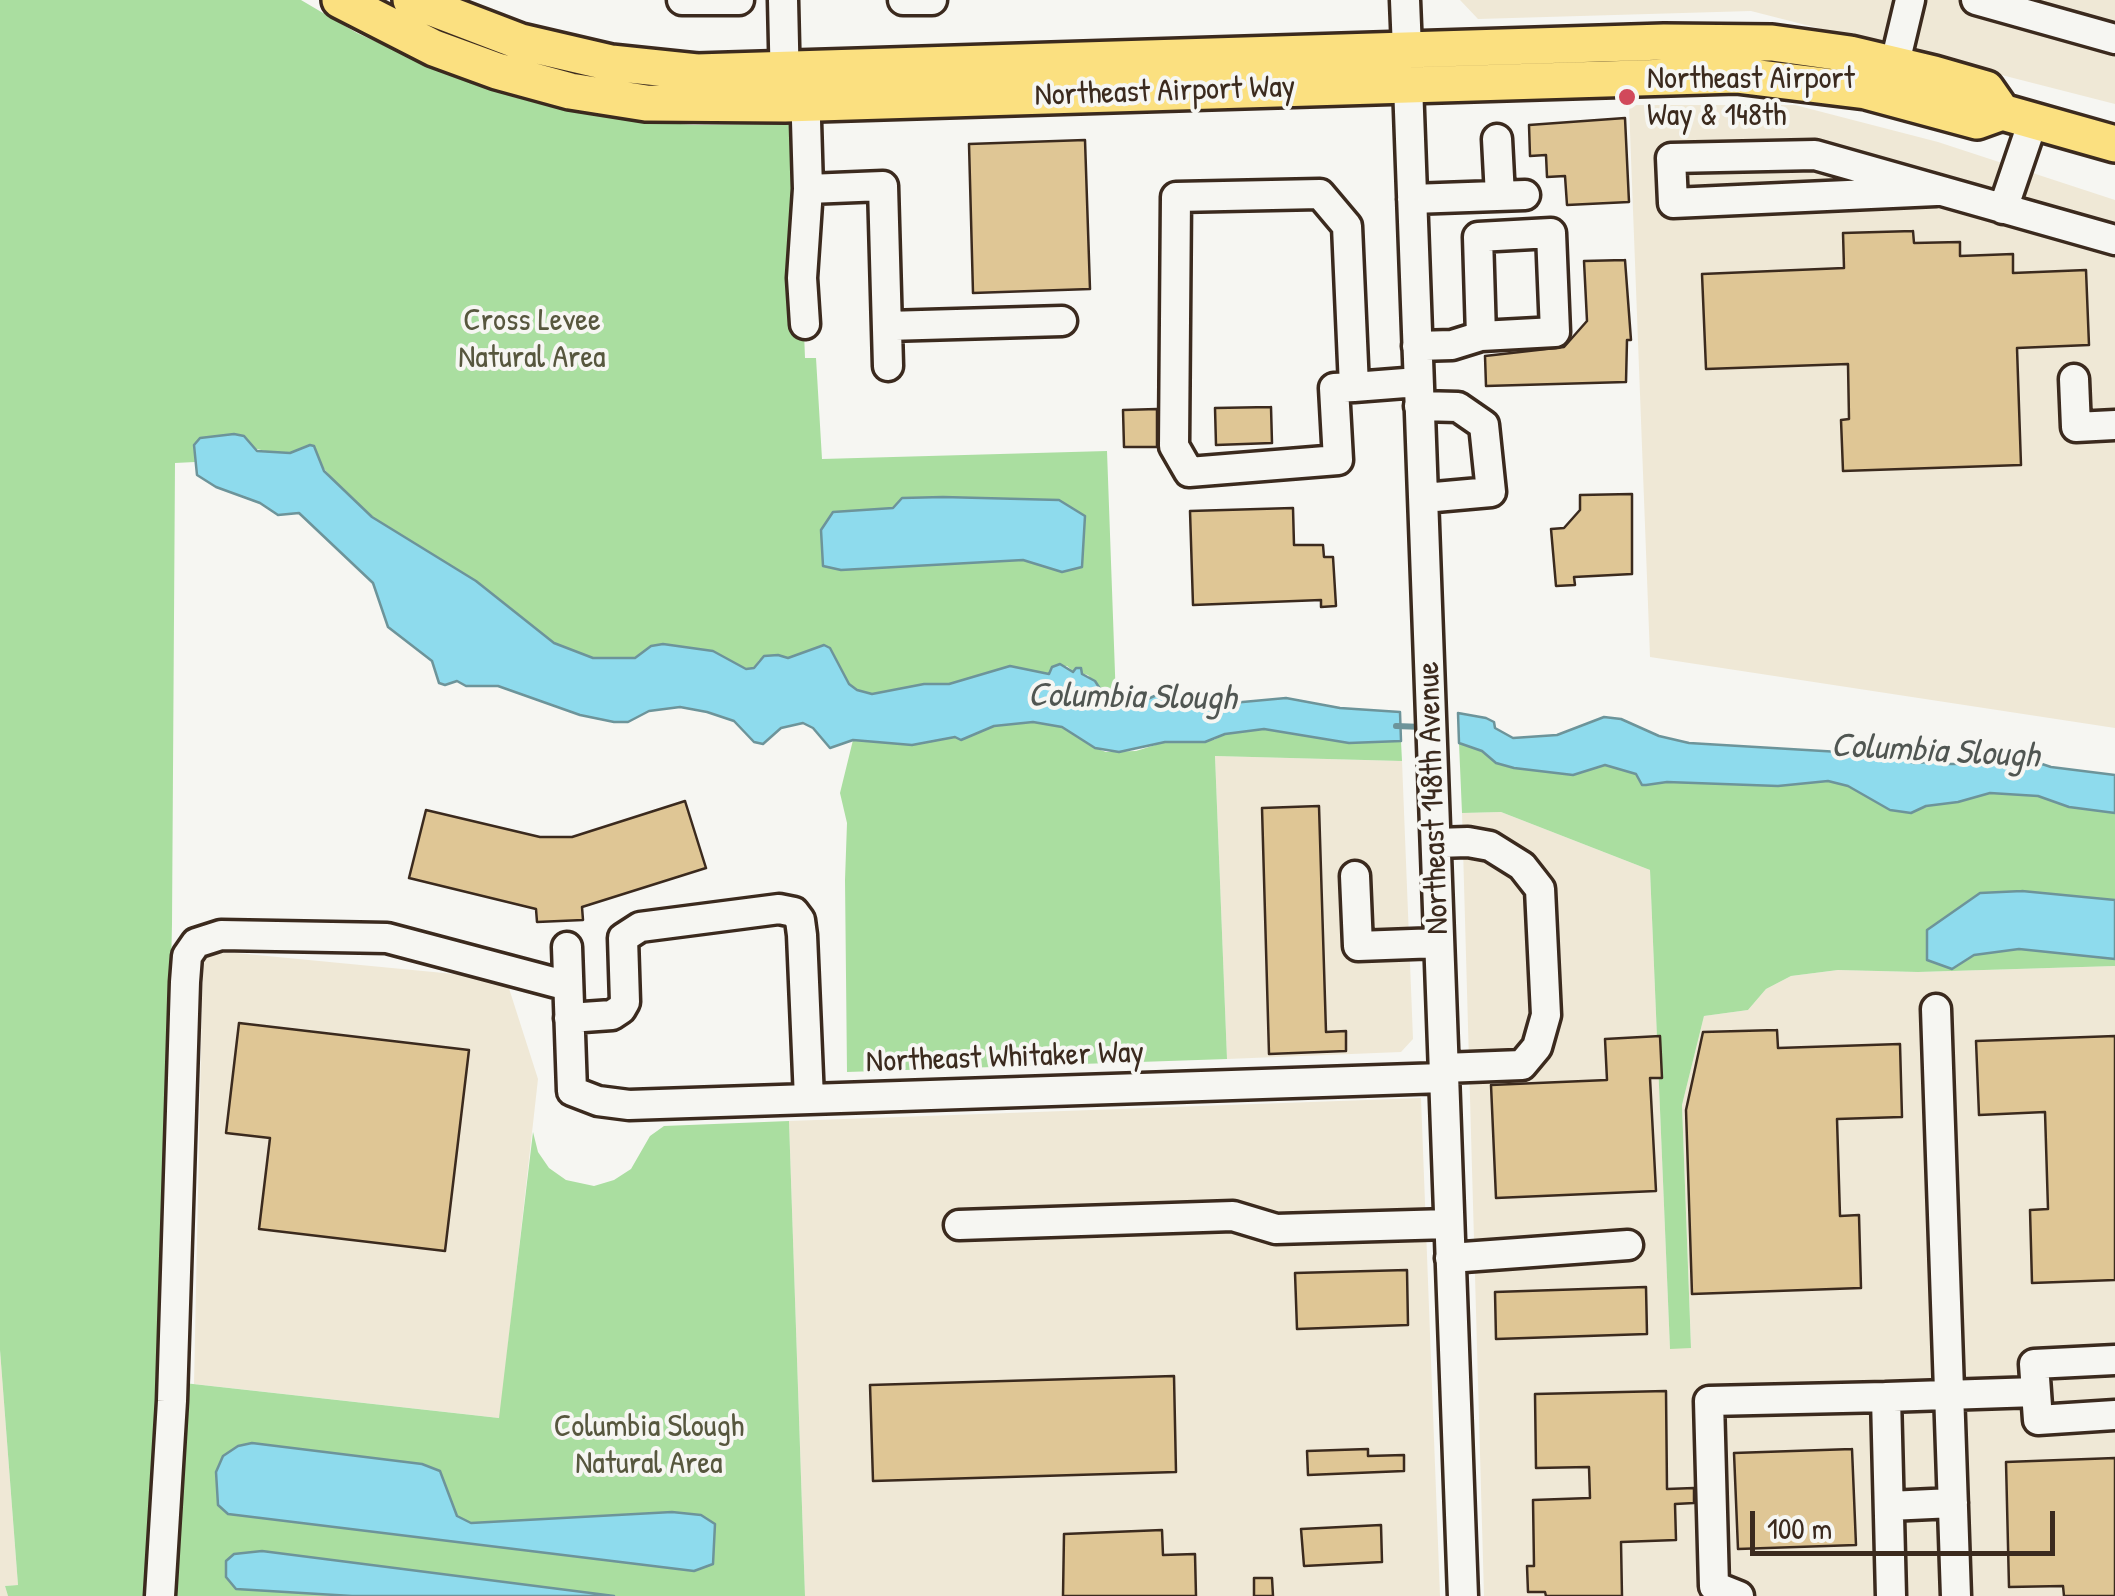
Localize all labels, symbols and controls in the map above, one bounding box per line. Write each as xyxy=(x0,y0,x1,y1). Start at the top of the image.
place label: Northeast Airport Way & 148th xyxy=(1647,60,1855,135)
street label: Northeast Airport Way xyxy=(1034,68,1296,116)
marker: Northeast Airport Way & 148th xyxy=(1616,86,1638,108)
park label: Cross Levee Natural Area xyxy=(458,302,606,377)
street label: Northeast 148th Avenue xyxy=(1410,661,1458,935)
water label: Columbia Slough xyxy=(1028,675,1236,721)
water label: Columbia Slough xyxy=(1830,726,2040,778)
street label: Northeast Whitaker Way xyxy=(865,1034,1145,1082)
park label: Columbia Slough Natural Area xyxy=(554,1408,744,1483)
scale bar xyxy=(1755,1491,2060,1553)
text: 100 m xyxy=(1767,1508,1832,1548)

